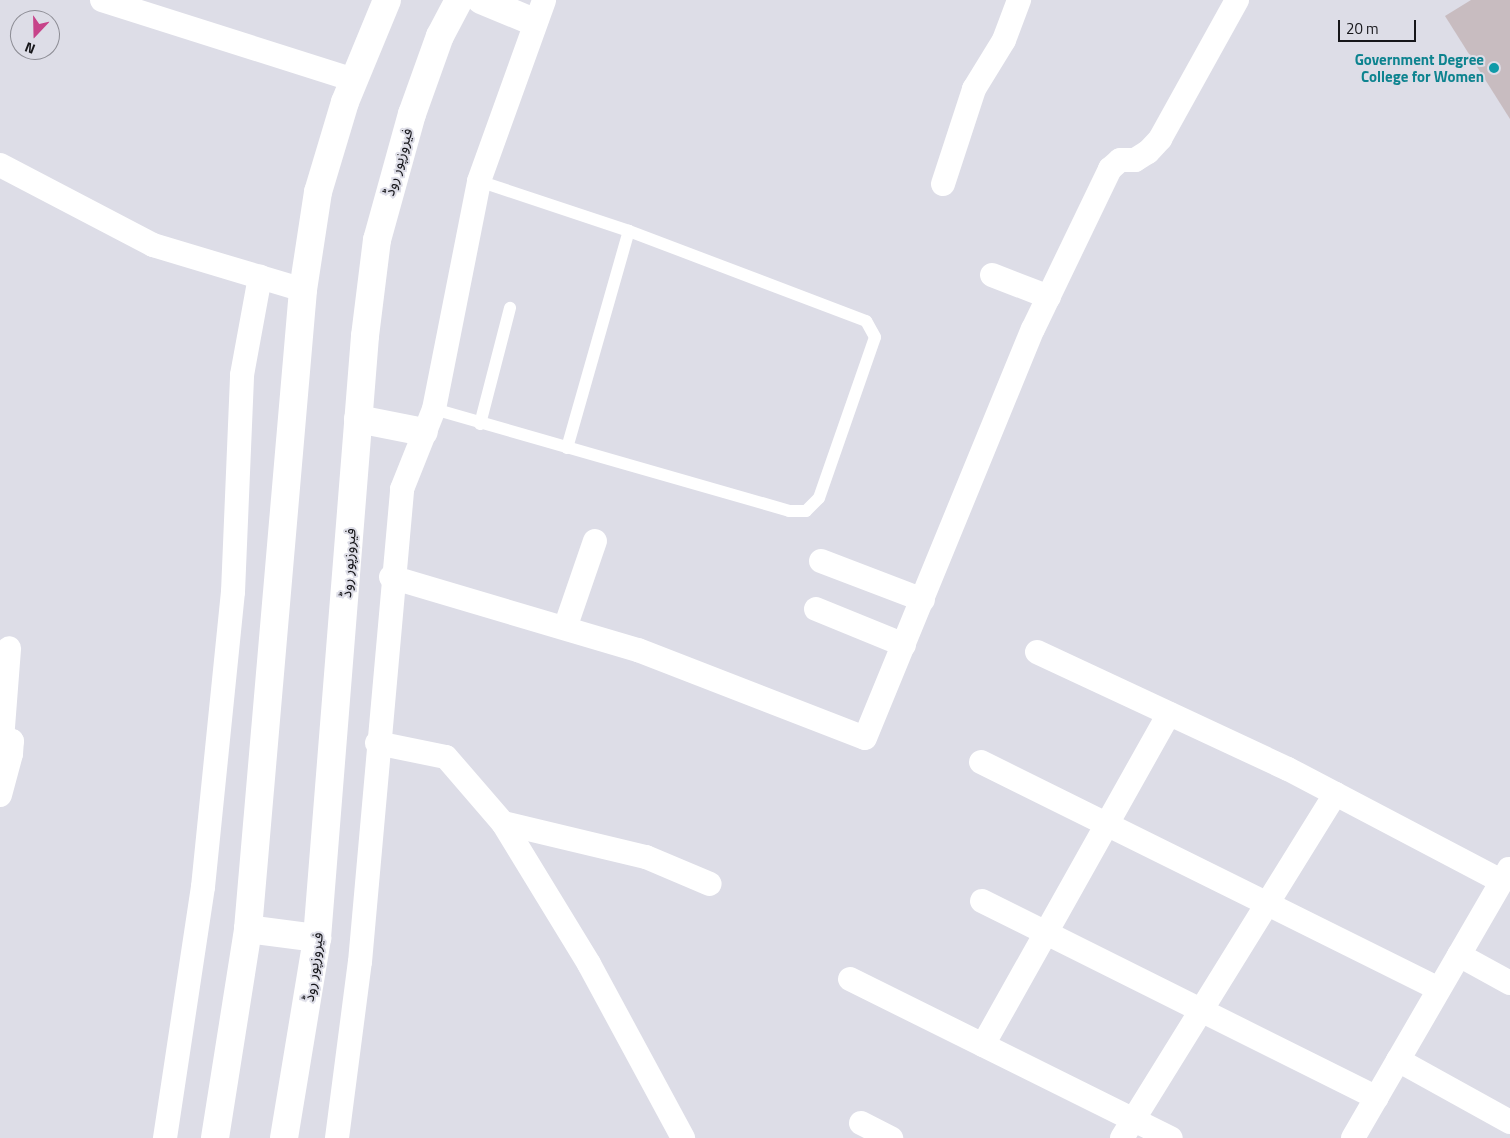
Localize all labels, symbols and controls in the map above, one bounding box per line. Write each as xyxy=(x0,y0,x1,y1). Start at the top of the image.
north arrow xyxy=(10,10,60,60)
scale bar xyxy=(1340,10,1418,42)
text: 20 m xyxy=(1346,17,1379,40)
text: N xyxy=(22,37,38,60)
place label: Government Degree College for Women xyxy=(1355,50,1484,85)
marker: Government Degree College for Women xyxy=(1488,62,1500,74)
street label: فیروزپور روڈ xyxy=(380,126,416,198)
street label: فیروزپور روڈ xyxy=(337,528,359,598)
street label: فیروزپور روڈ xyxy=(299,931,327,1003)

